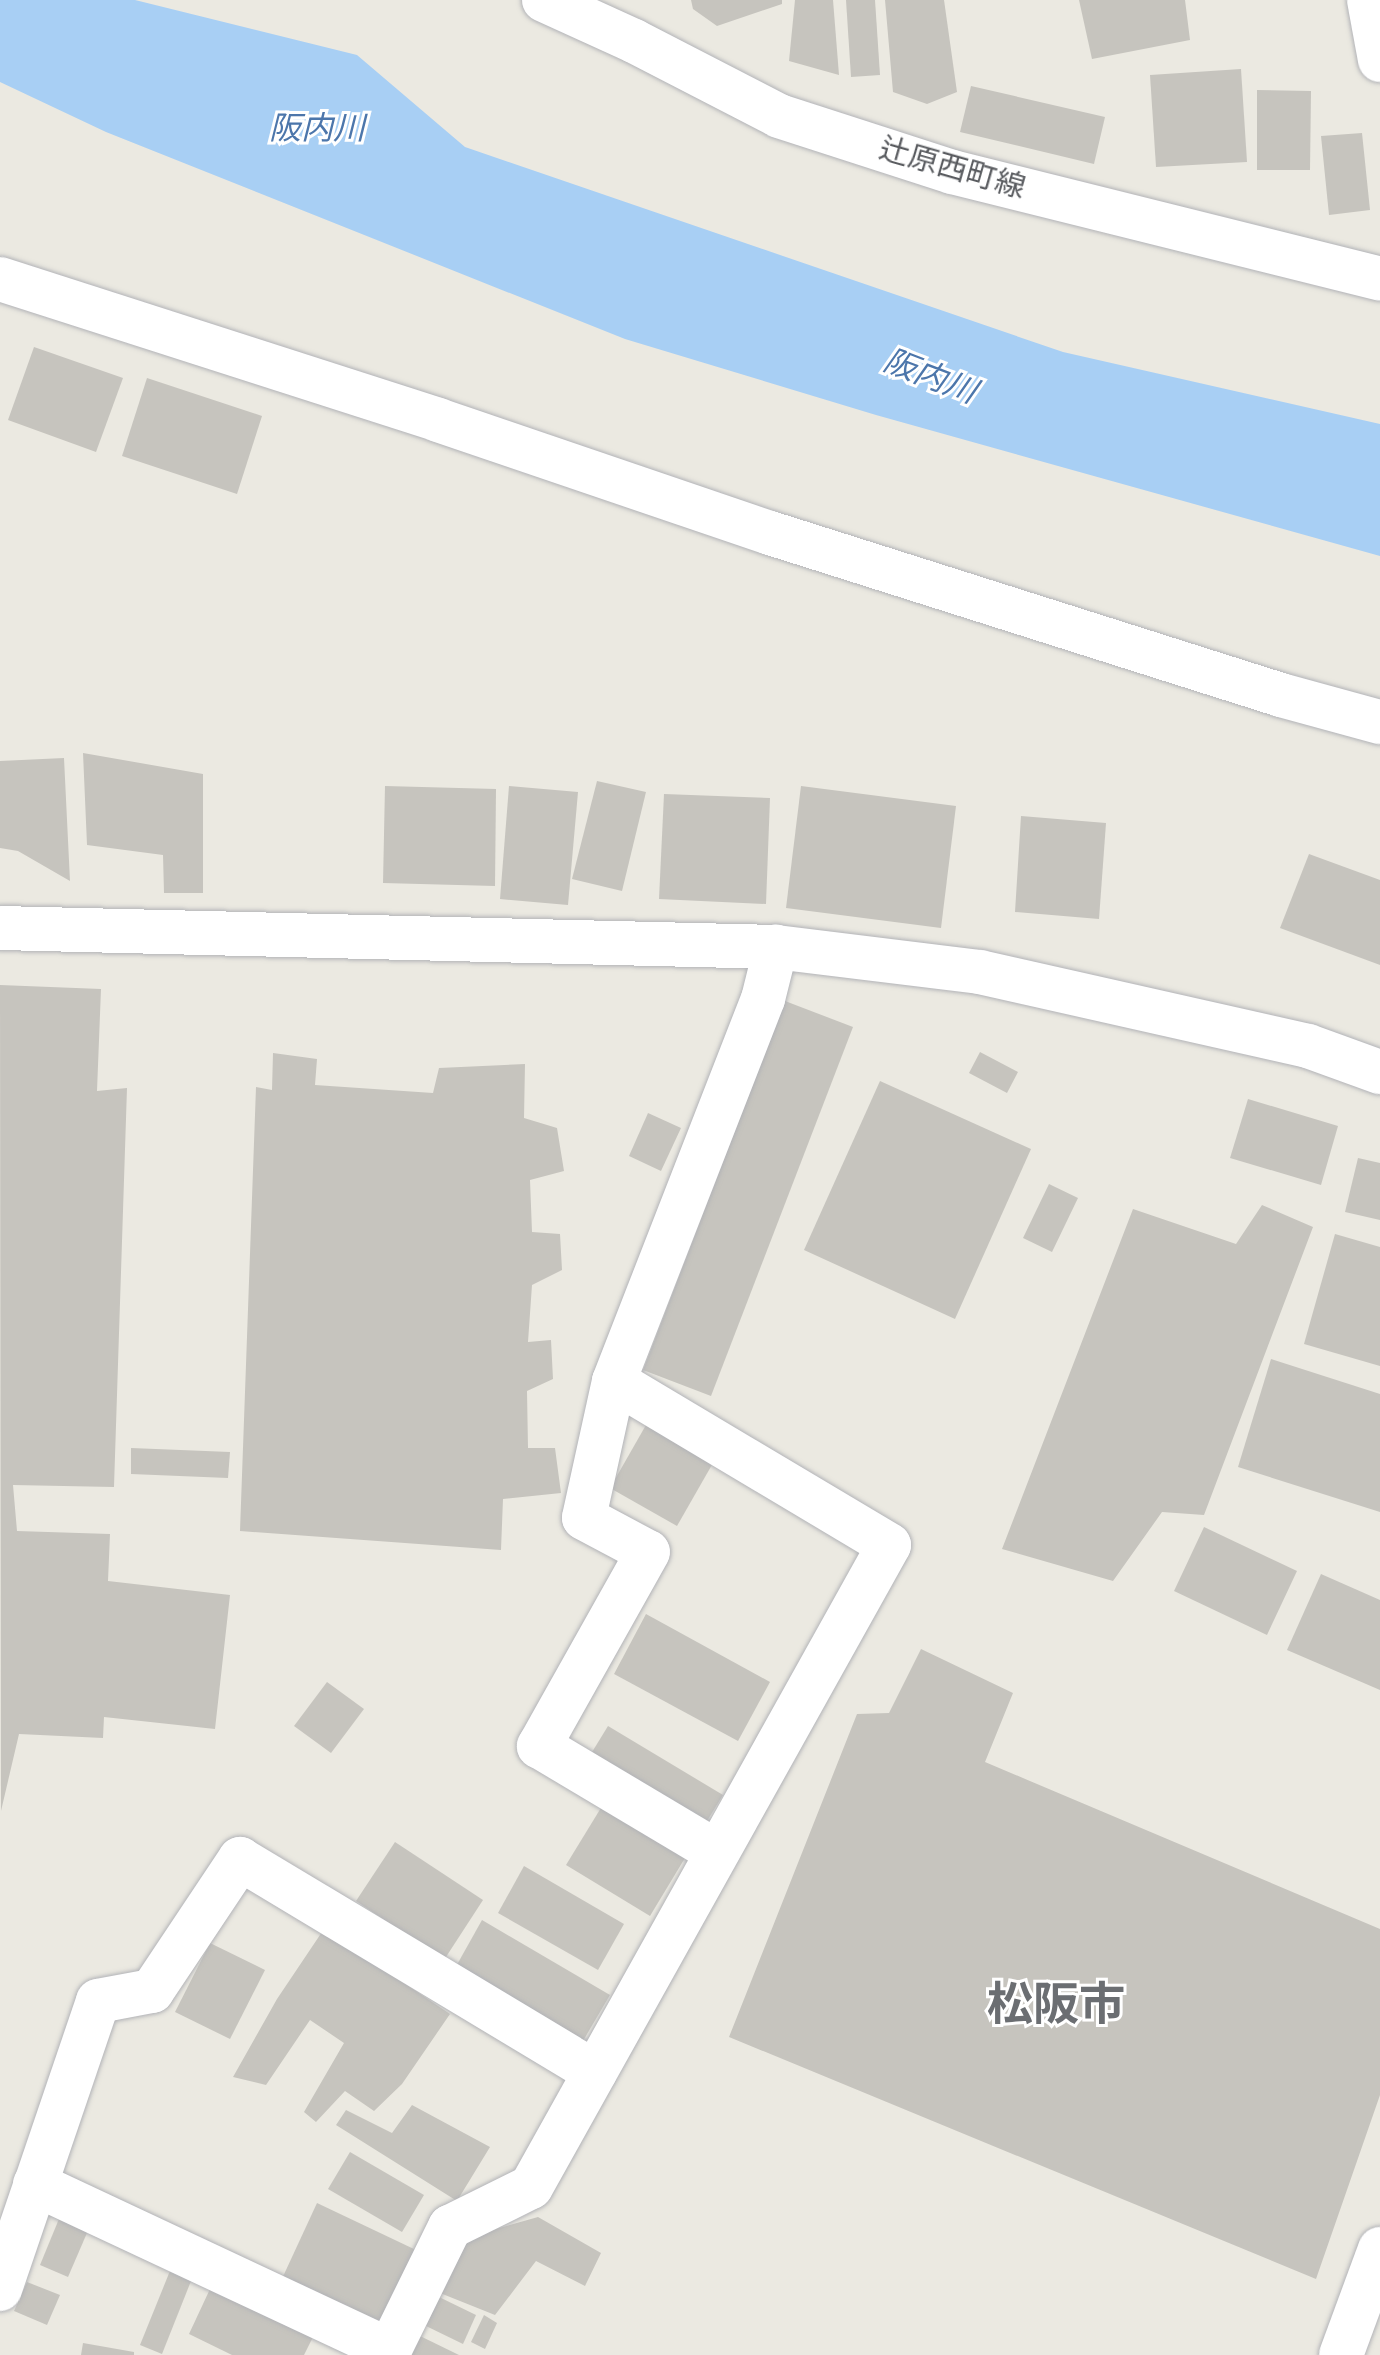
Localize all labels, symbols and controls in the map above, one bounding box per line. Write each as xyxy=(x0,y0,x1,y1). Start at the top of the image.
water label: 阪内川 xyxy=(269,110,365,148)
street label: 辻原西町線 xyxy=(875,131,1029,207)
water label: 阪内川 xyxy=(878,342,982,412)
district label: 松阪市 xyxy=(987,1978,1125,2034)

